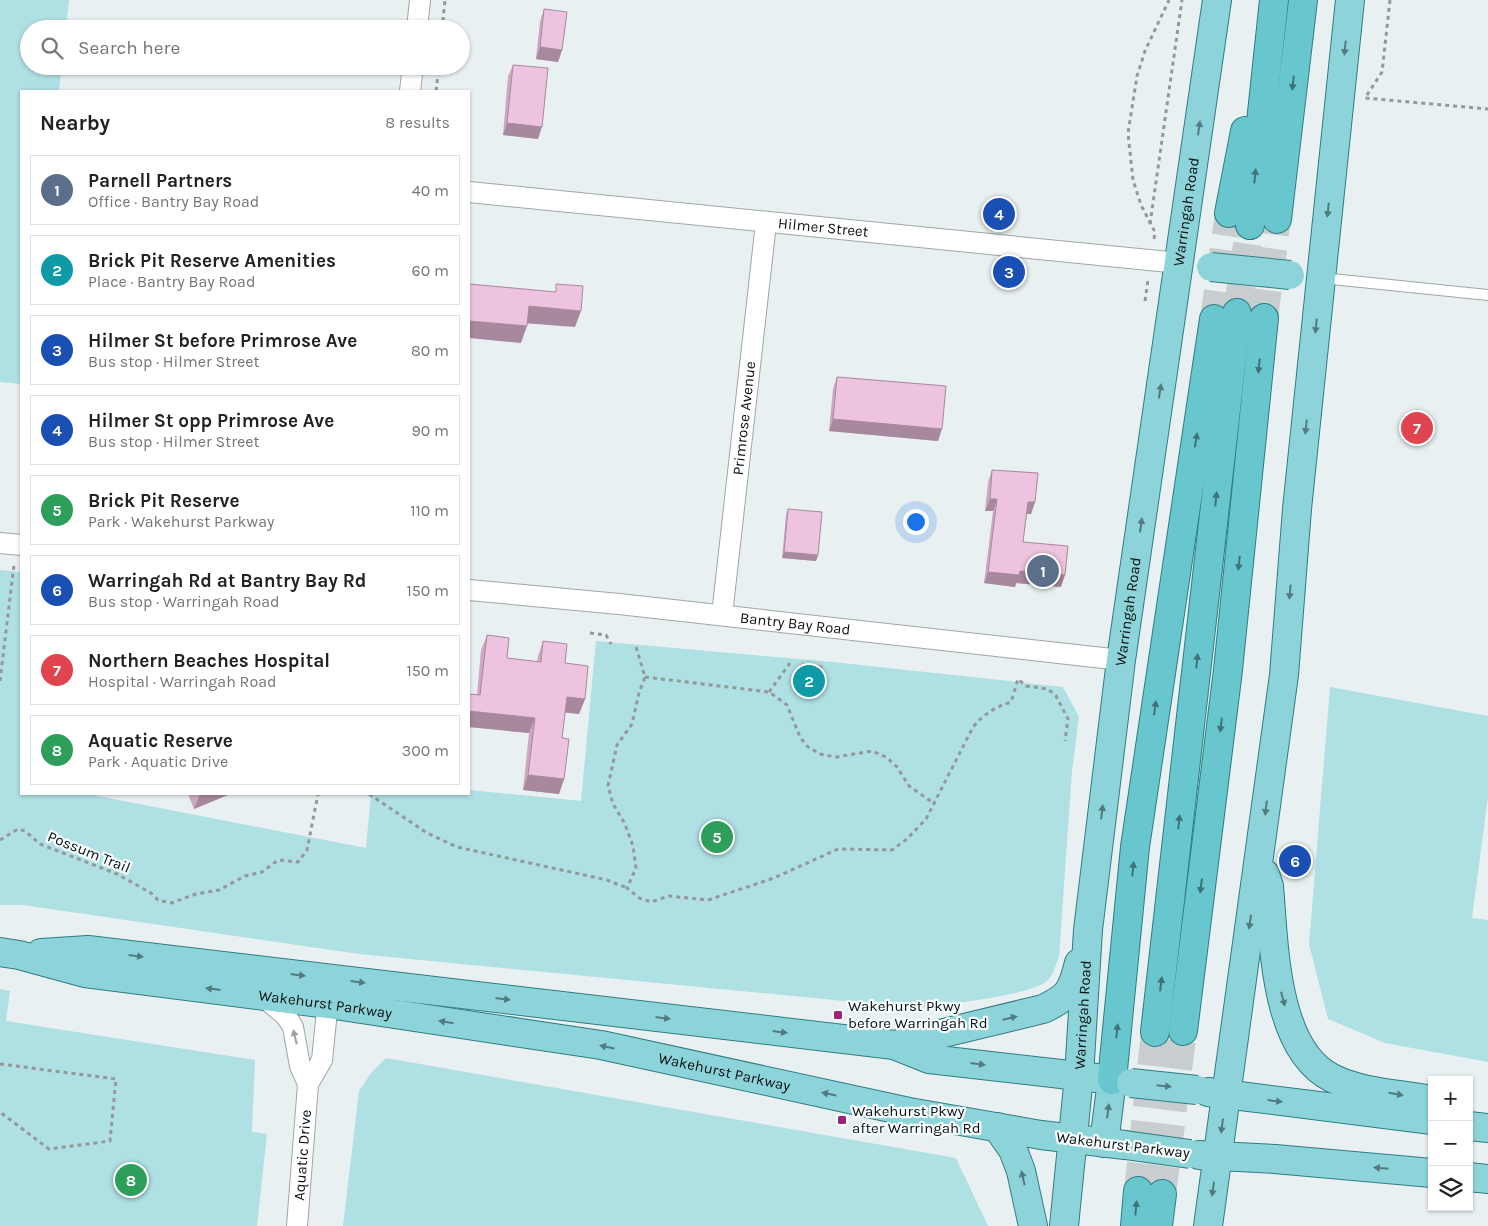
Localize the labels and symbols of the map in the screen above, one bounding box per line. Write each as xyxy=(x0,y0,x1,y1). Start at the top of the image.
one-way arrow xyxy=(1341,41,1349,57)
one-way arrow xyxy=(1289,75,1297,91)
one-way arrow xyxy=(1195,120,1203,136)
street label: Warringah Road xyxy=(1169,156,1203,267)
one-way arrow xyxy=(1251,168,1259,184)
pin: 4 xyxy=(983,195,1015,233)
one-way arrow xyxy=(1324,202,1332,218)
street label: Hilmer Street xyxy=(777,214,870,241)
pin: 3 xyxy=(993,253,1025,291)
one-way arrow xyxy=(1312,318,1320,334)
one-way arrow xyxy=(1255,359,1263,375)
street label: Primrose Avenue xyxy=(729,360,759,476)
one-way arrow xyxy=(1157,383,1165,399)
pin: 7 xyxy=(1401,409,1433,447)
one-way arrow xyxy=(1302,419,1310,435)
one-way arrow xyxy=(1193,432,1201,448)
one-way arrow xyxy=(1212,491,1220,507)
your location xyxy=(903,509,929,535)
one-way arrow xyxy=(1137,517,1145,533)
pin: 1 xyxy=(1027,552,1059,590)
one-way arrow xyxy=(1235,555,1243,571)
street label: Warringah Road xyxy=(1111,556,1145,667)
one-way arrow xyxy=(1286,584,1294,600)
street label: Bantry Bay Road xyxy=(739,609,851,639)
one-way arrow xyxy=(1193,652,1201,668)
pin: 2 xyxy=(793,662,825,700)
one-way arrow xyxy=(1151,700,1159,716)
one-way arrow xyxy=(1217,717,1225,733)
one-way arrow xyxy=(1261,800,1269,816)
one-way arrow xyxy=(1098,804,1106,820)
one-way arrow xyxy=(1175,814,1183,830)
pin: 5 xyxy=(701,818,733,856)
street label: Possum Trail xyxy=(45,827,133,877)
pin: 6 xyxy=(1279,842,1311,880)
one-way arrow xyxy=(1129,861,1137,877)
one-way arrow xyxy=(1197,878,1205,894)
one-way arrow xyxy=(1246,914,1254,930)
one-way arrow xyxy=(129,952,145,960)
street label: Warringah Road xyxy=(1070,960,1095,1070)
one-way arrow xyxy=(290,971,306,979)
one-way arrow xyxy=(1157,975,1165,991)
one-way arrow xyxy=(350,978,366,986)
one-way arrow xyxy=(204,985,220,993)
street label: Wakehurst Parkway xyxy=(257,986,393,1023)
one-way arrow xyxy=(1279,991,1287,1006)
one-way arrow xyxy=(496,995,512,1003)
place label: Wakehurst Pkwy before Warringah Rd xyxy=(848,997,988,1032)
marker: Wakehurst Pkwy before Warringah Rd xyxy=(832,1009,844,1021)
one-way arrow xyxy=(655,1014,671,1022)
one-way arrow xyxy=(1002,1014,1017,1022)
one-way arrow xyxy=(438,1018,454,1026)
one-way arrow xyxy=(1113,1023,1121,1039)
one-way arrow xyxy=(772,1028,788,1036)
one-way arrow xyxy=(291,1030,299,1045)
one-way arrow xyxy=(598,1042,614,1050)
street label: Wakehurst Parkway xyxy=(657,1049,792,1095)
one-way arrow xyxy=(970,1060,986,1068)
one-way arrow xyxy=(1157,1082,1173,1090)
one-way arrow xyxy=(821,1090,837,1098)
one-way arrow xyxy=(1388,1090,1404,1098)
one-way arrow xyxy=(1267,1097,1283,1105)
place label: Wakehurst Pkwy after Warringah Rd xyxy=(852,1102,981,1137)
one-way arrow xyxy=(1104,1103,1112,1119)
street label: Aquatic Drive xyxy=(290,1109,315,1201)
marker: Wakehurst Pkwy after Warringah Rd xyxy=(836,1114,848,1126)
one-way arrow xyxy=(1217,1118,1225,1134)
street label: Wakehurst Parkway xyxy=(1055,1128,1191,1162)
pin: 8 xyxy=(115,1161,147,1199)
one-way arrow xyxy=(1372,1164,1388,1172)
one-way arrow xyxy=(1019,1171,1027,1186)
one-way arrow xyxy=(1208,1182,1216,1198)
one-way arrow xyxy=(1133,1200,1141,1216)

